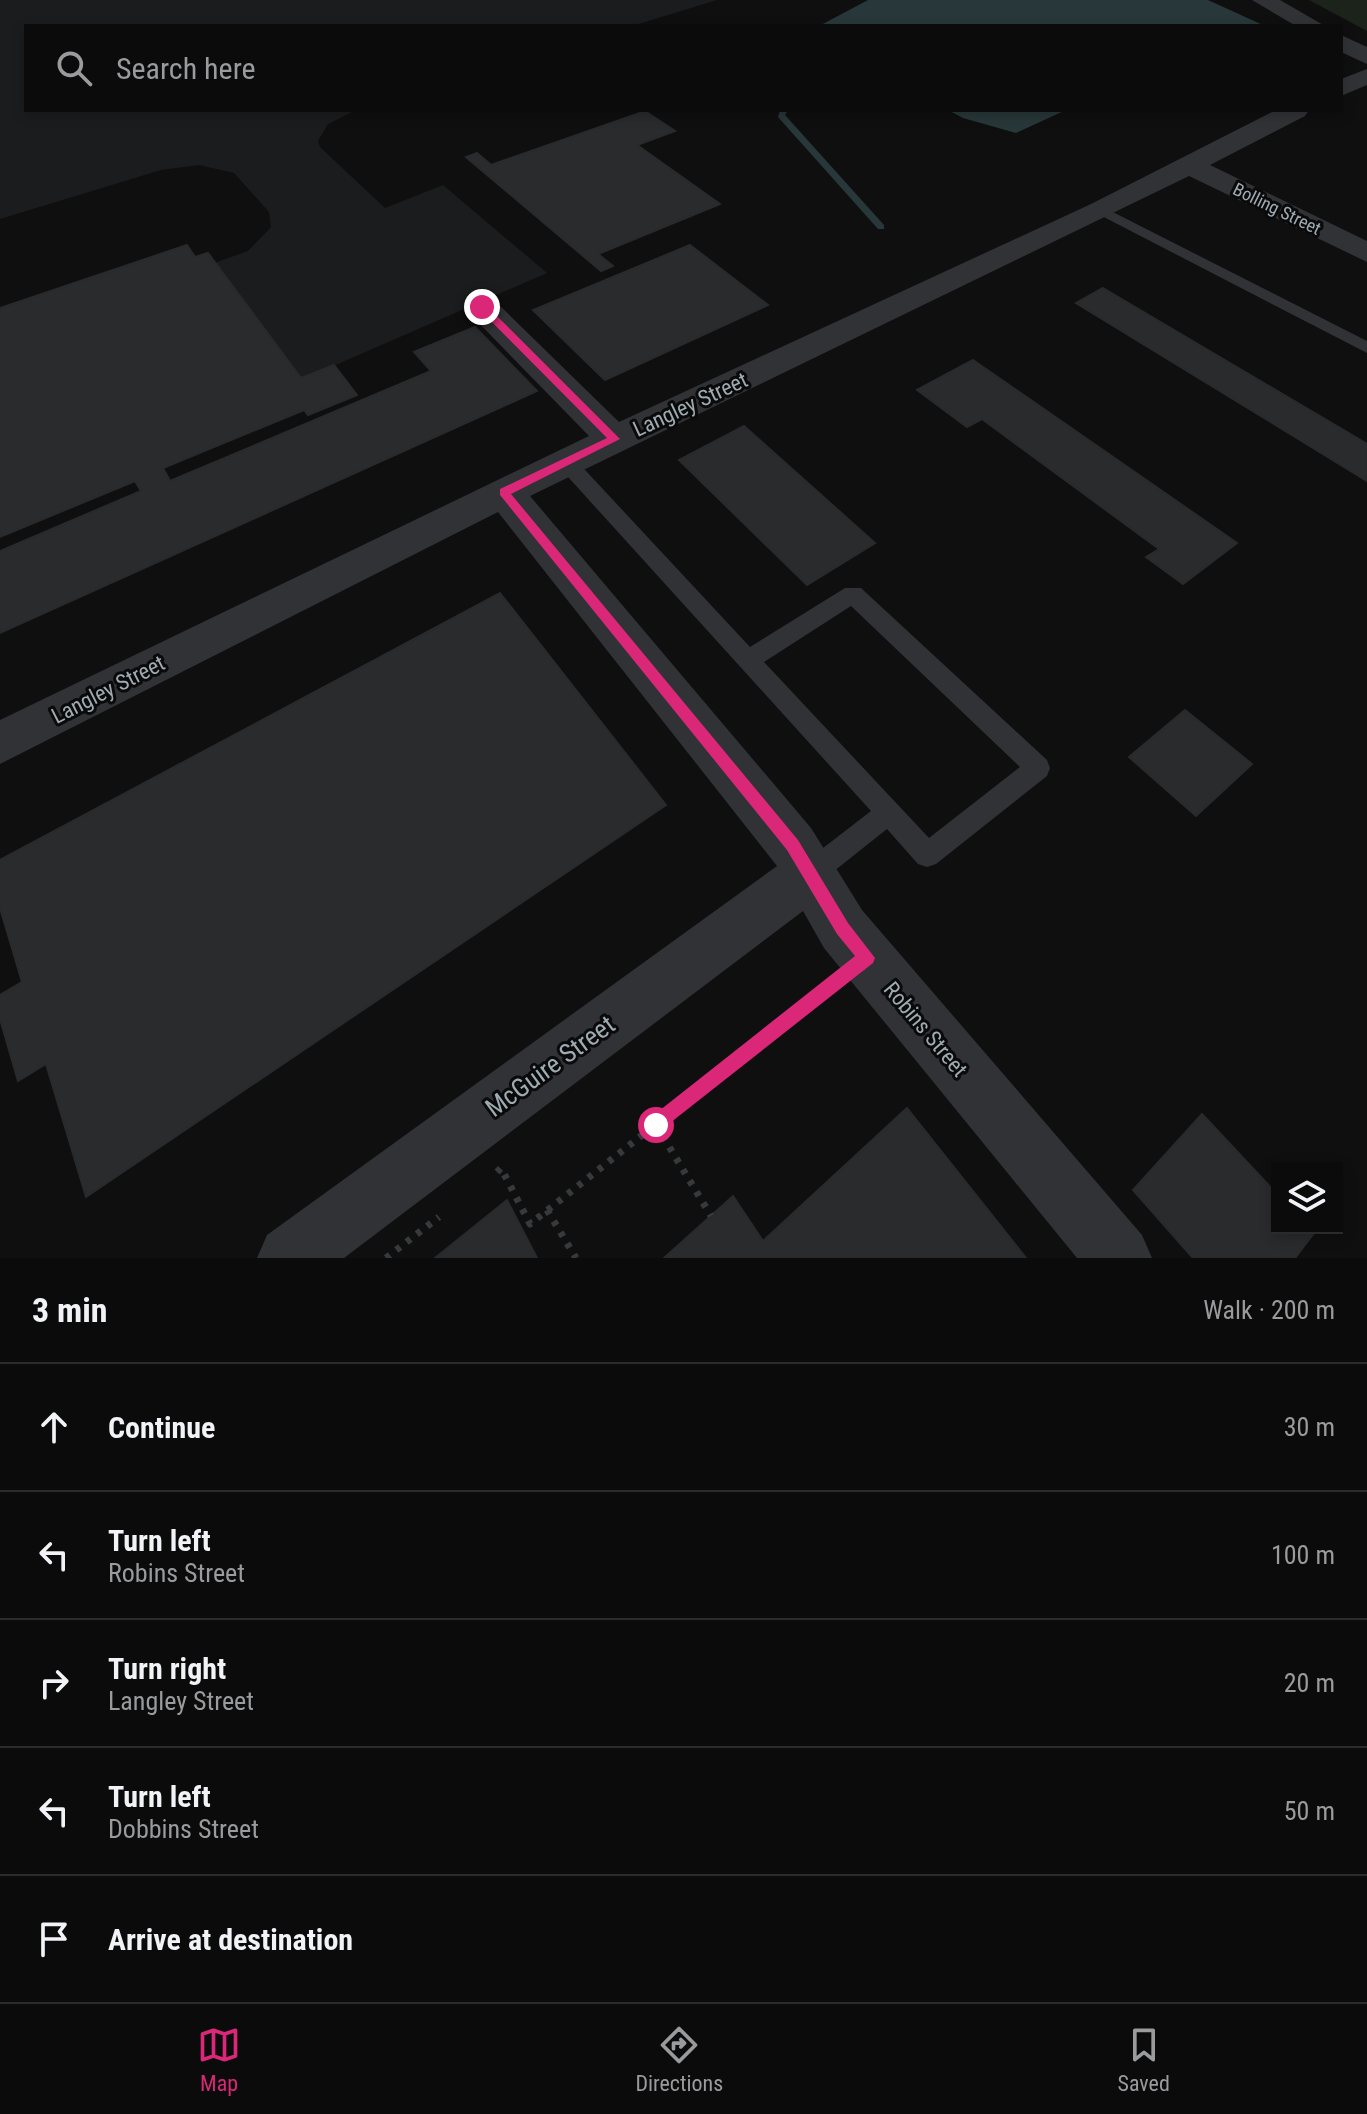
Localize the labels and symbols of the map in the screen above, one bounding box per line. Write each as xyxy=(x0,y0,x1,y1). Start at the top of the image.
street label: Bolling Street xyxy=(1230,178,1325,239)
route end xyxy=(464,289,500,325)
street label: Langley Street xyxy=(629,367,751,442)
street label: Langley Street xyxy=(48,650,169,729)
street label: Robins Street xyxy=(879,977,972,1082)
street label: McGuire Street xyxy=(480,1009,620,1123)
route start xyxy=(638,1107,674,1143)

